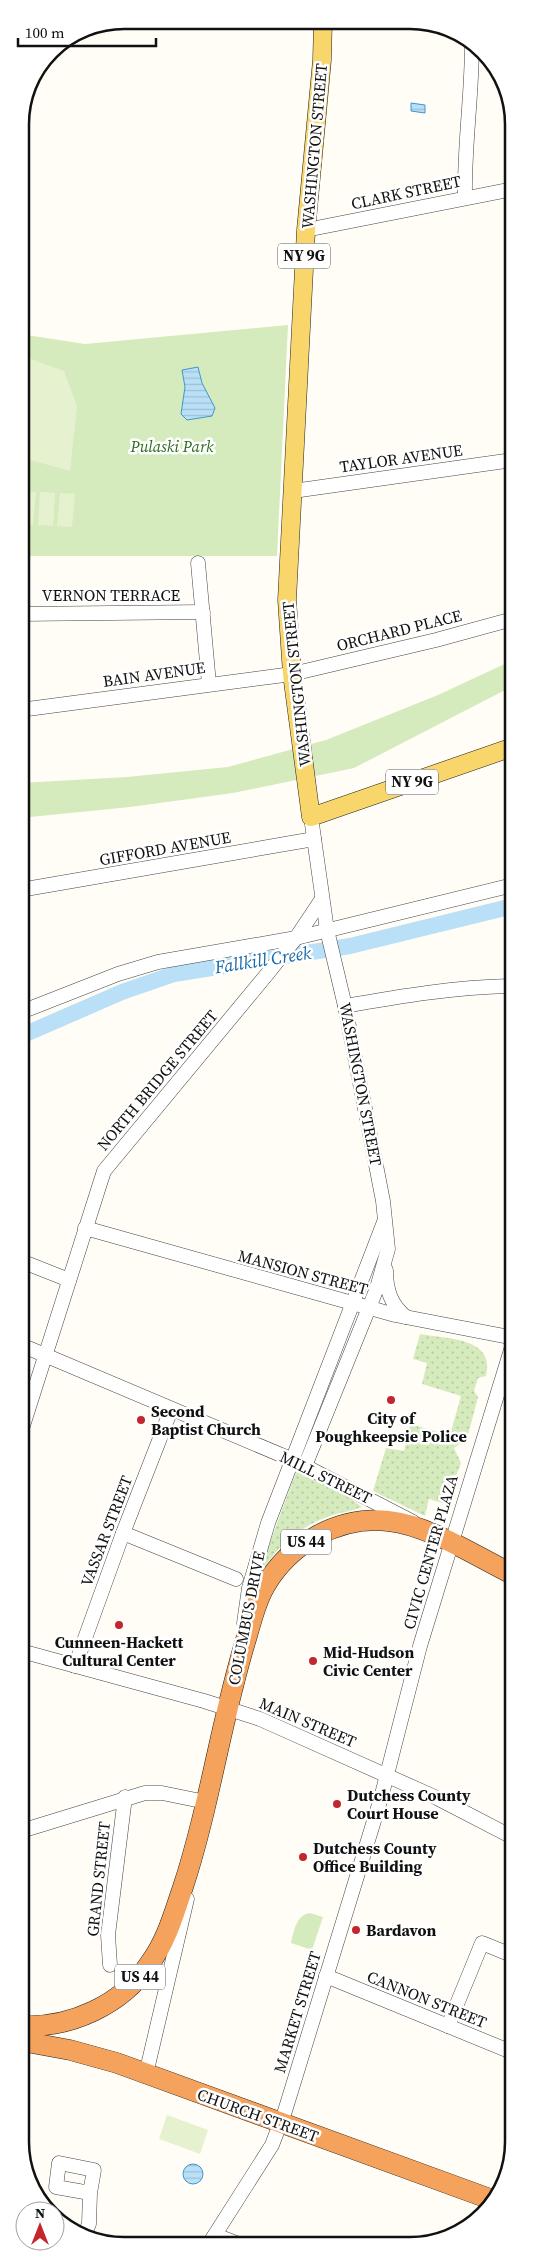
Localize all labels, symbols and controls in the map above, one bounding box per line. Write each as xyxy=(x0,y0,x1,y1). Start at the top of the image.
scale bar xyxy=(18,15,155,47)
text: 100 m xyxy=(25,22,65,43)
street label: WASHINGTON STREET xyxy=(296,62,332,230)
street label: CLARK STREET xyxy=(349,170,463,214)
road number: NY 9G xyxy=(278,244,330,268)
park label: Pulaski Park xyxy=(129,435,214,457)
street label: TAYLOR AVENUE xyxy=(338,438,464,478)
street label: VERNON TERRACE xyxy=(42,584,181,606)
street label: WASHINGTON STREET xyxy=(276,600,316,768)
street label: ORCHARD PLACE xyxy=(334,604,464,656)
street label: BAIN AVENUE xyxy=(101,656,207,692)
road number: NY 9G xyxy=(386,770,438,794)
street label: GIFFORD AVENUE xyxy=(98,826,233,870)
water label: Fallkill Creek xyxy=(212,939,313,980)
street label: WASHINGTON STREET xyxy=(334,1000,388,1168)
street label: NORTH BRIDGE STREET xyxy=(92,1005,223,1155)
street label: MANSION STREET xyxy=(236,1244,371,1300)
marker: City of Poughkeepsie Police xyxy=(385,1394,397,1406)
place label: Second Baptist Church xyxy=(151,1400,261,1440)
place label: City of Poughkeepsie Police xyxy=(315,1407,467,1447)
marker: Second Baptist Church xyxy=(135,1414,147,1426)
street label: MILL STREET xyxy=(276,1445,376,1509)
street label: VASSAR STREET xyxy=(75,1472,137,1590)
street label: CIVIC CENTER PLAZA xyxy=(397,1472,463,1632)
road number: US 44 xyxy=(281,1530,331,1554)
street label: COLUMBUS DRIVE xyxy=(222,1549,270,1687)
marker: Cunneen-Hackett Cultural Center xyxy=(113,1619,125,1631)
place label: Cunneen-Hackett Cultural Center xyxy=(55,1631,183,1671)
place label: Mid-Hudson Civic Center xyxy=(323,1641,414,1681)
marker: Mid-Hudson Civic Center xyxy=(307,1655,319,1667)
street label: MAIN STREET xyxy=(256,1692,360,1752)
place label: Dutchess County Court House xyxy=(347,1784,471,1824)
marker: Dutchess County Court House xyxy=(331,1798,343,1810)
street label: GRAND STREET xyxy=(81,1820,115,1938)
place label: Dutchess County Office Building xyxy=(313,1837,437,1877)
marker: Dutchess County Office Building xyxy=(297,1851,309,1863)
place label: Bardavon xyxy=(366,1919,437,1941)
marker: Bardavon xyxy=(350,1924,362,1936)
street label: MARKET STREET xyxy=(268,1948,326,2075)
road number: US 44 xyxy=(115,1964,165,1990)
street label: CANNON STREET xyxy=(364,1965,490,2033)
street label: CHURCH STREET xyxy=(194,2083,322,2147)
north arrow xyxy=(15,2201,65,2251)
text: N xyxy=(35,2203,45,2223)

